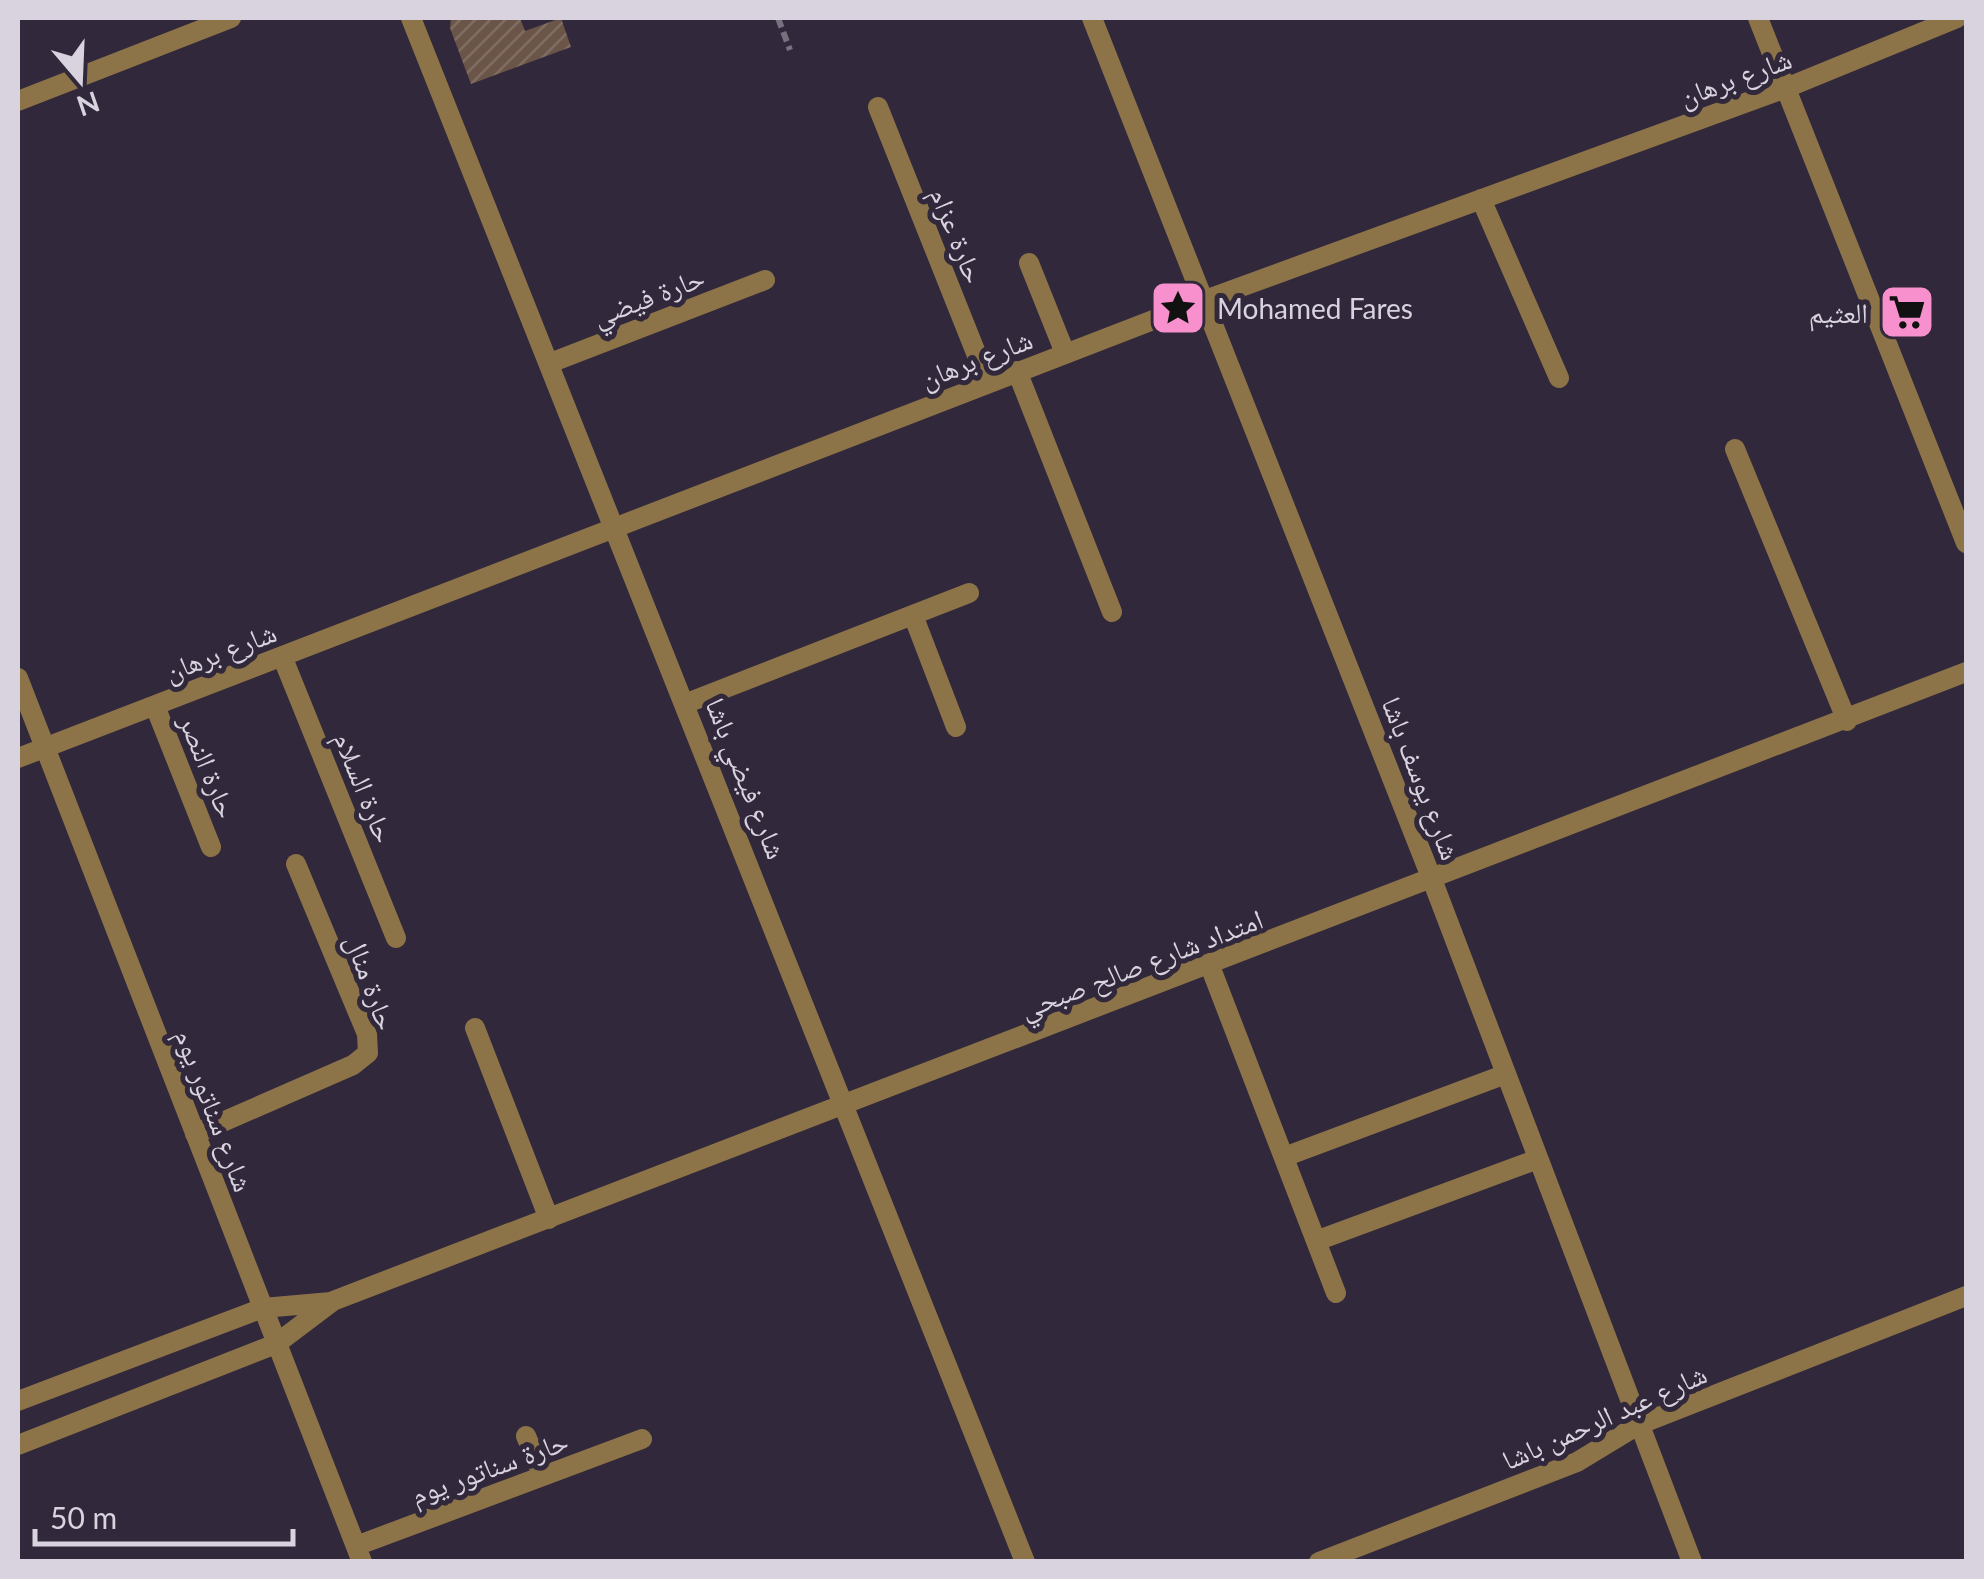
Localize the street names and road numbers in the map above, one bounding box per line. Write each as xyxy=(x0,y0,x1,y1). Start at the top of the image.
street label: شارع برهان xyxy=(1674,41,1797,115)
street label: حارة عزام xyxy=(921,182,993,289)
street label: حارة فيضي xyxy=(587,259,711,340)
street label: شارع برهان xyxy=(915,321,1037,397)
street label: شارع برهان xyxy=(159,614,281,690)
street label: شارع فيضي باشا xyxy=(693,692,795,866)
street label: شارع يوسف باشا xyxy=(1373,692,1469,865)
street label: حارة النصر xyxy=(173,709,245,823)
street label: حارة السلام xyxy=(325,727,403,848)
street label: امتداد شارع صالح صبحي xyxy=(1015,901,1270,1032)
street label: حارة منال xyxy=(338,930,405,1035)
street label: شارع سناتور يوم xyxy=(166,1024,262,1197)
street label: شارع عبد الرحمن باشا xyxy=(1496,1356,1712,1478)
street label: حارة سناتور يوم xyxy=(406,1423,573,1514)

